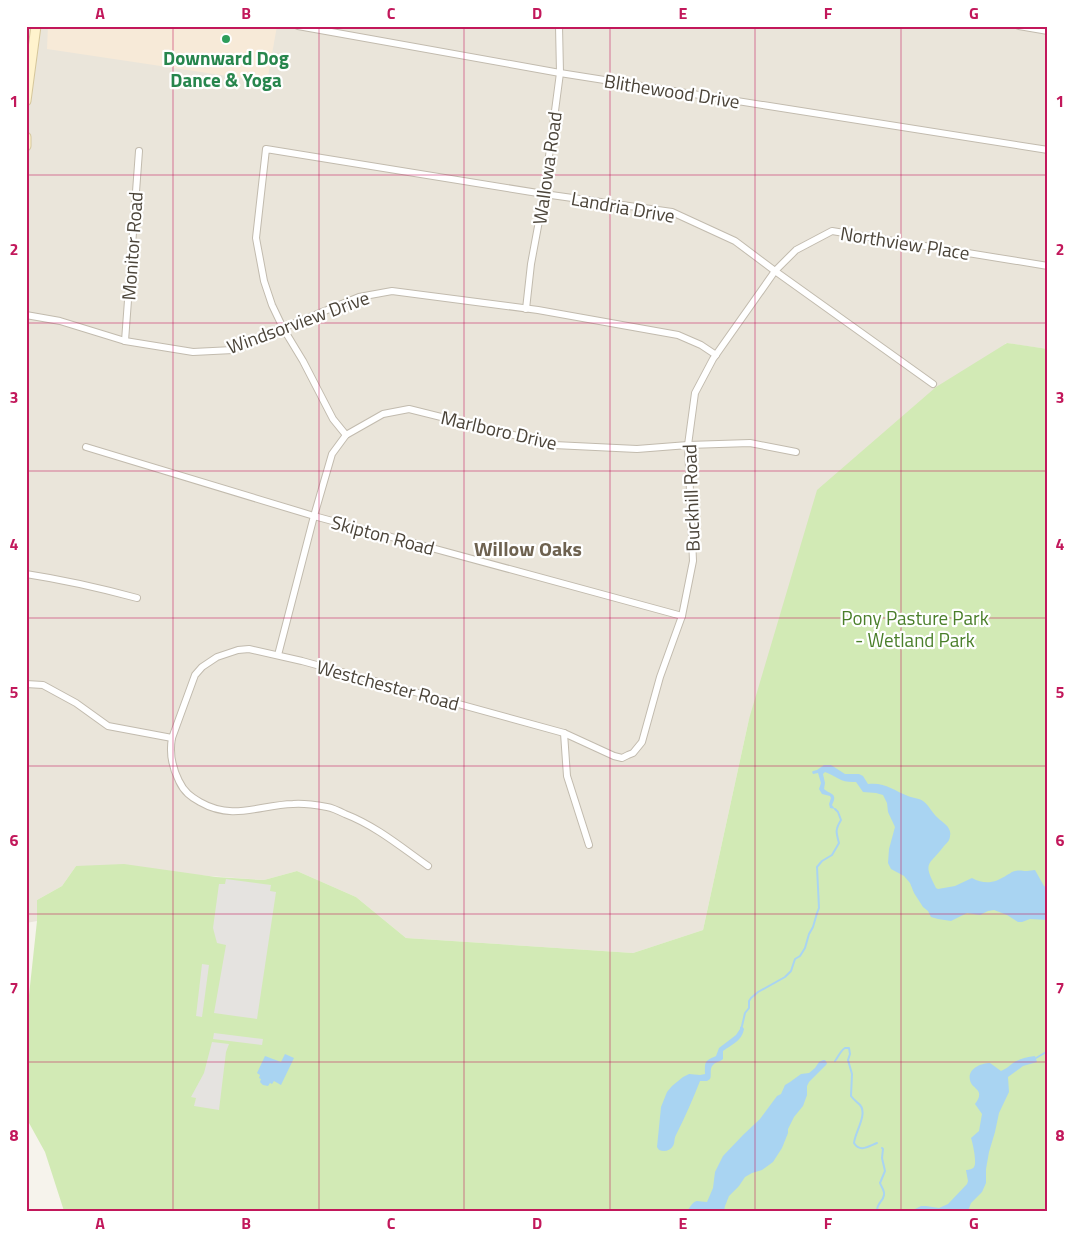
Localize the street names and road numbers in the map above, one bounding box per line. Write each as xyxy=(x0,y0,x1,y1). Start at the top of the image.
street label: Blithewood Drive xyxy=(602,65,742,116)
street label: Wallowa Road xyxy=(524,109,569,226)
street label: Landria Drive xyxy=(569,183,677,230)
street label: Monitor Road xyxy=(113,191,150,301)
street label: Northview Place xyxy=(838,218,972,267)
street label: Windsorview Drive xyxy=(223,282,373,361)
street label: Marlboro Drive xyxy=(438,402,560,457)
street label: Buckhill Road xyxy=(674,444,707,552)
street label: Skipton Road xyxy=(328,507,438,562)
street label: Westchester Road xyxy=(314,652,463,717)

